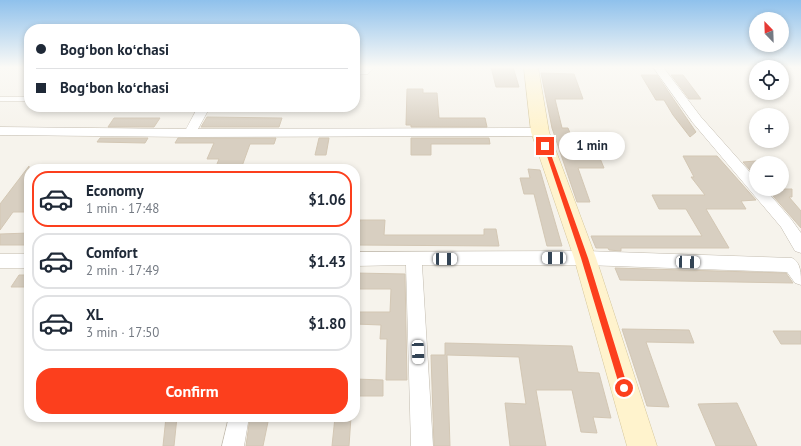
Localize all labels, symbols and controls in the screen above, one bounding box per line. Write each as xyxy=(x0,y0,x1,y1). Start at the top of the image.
north arrow xyxy=(749,12,789,52)
map controls xyxy=(749,12,789,196)
text: Bogʻbon koʻchasi xyxy=(60,40,169,59)
button: locate xyxy=(749,60,789,100)
text: Bogʻbon koʻchasi xyxy=(60,78,169,97)
button: + xyxy=(749,108,789,148)
callout: 1 min xyxy=(559,132,625,160)
route end xyxy=(536,137,554,155)
text: 1 min xyxy=(576,137,608,154)
button: − xyxy=(749,156,789,196)
icon: car xyxy=(38,181,74,217)
text: Economy xyxy=(86,181,144,200)
text: $1.06 xyxy=(308,190,346,209)
text: 1 min · 17:48 xyxy=(86,200,159,217)
icon: car xyxy=(38,243,74,279)
text: Comfort xyxy=(86,243,138,262)
text: $1.43 xyxy=(308,252,346,271)
car xyxy=(542,252,566,264)
car xyxy=(433,253,457,265)
car xyxy=(676,256,700,268)
text: 2 min · 17:49 xyxy=(86,262,159,279)
icon: car xyxy=(38,305,74,341)
text: XL xyxy=(86,305,103,324)
text: $1.80 xyxy=(308,314,346,333)
text: 3 min · 17:50 xyxy=(86,324,159,341)
car xyxy=(412,340,424,364)
button: Confirm xyxy=(36,368,348,414)
route start xyxy=(615,379,633,397)

